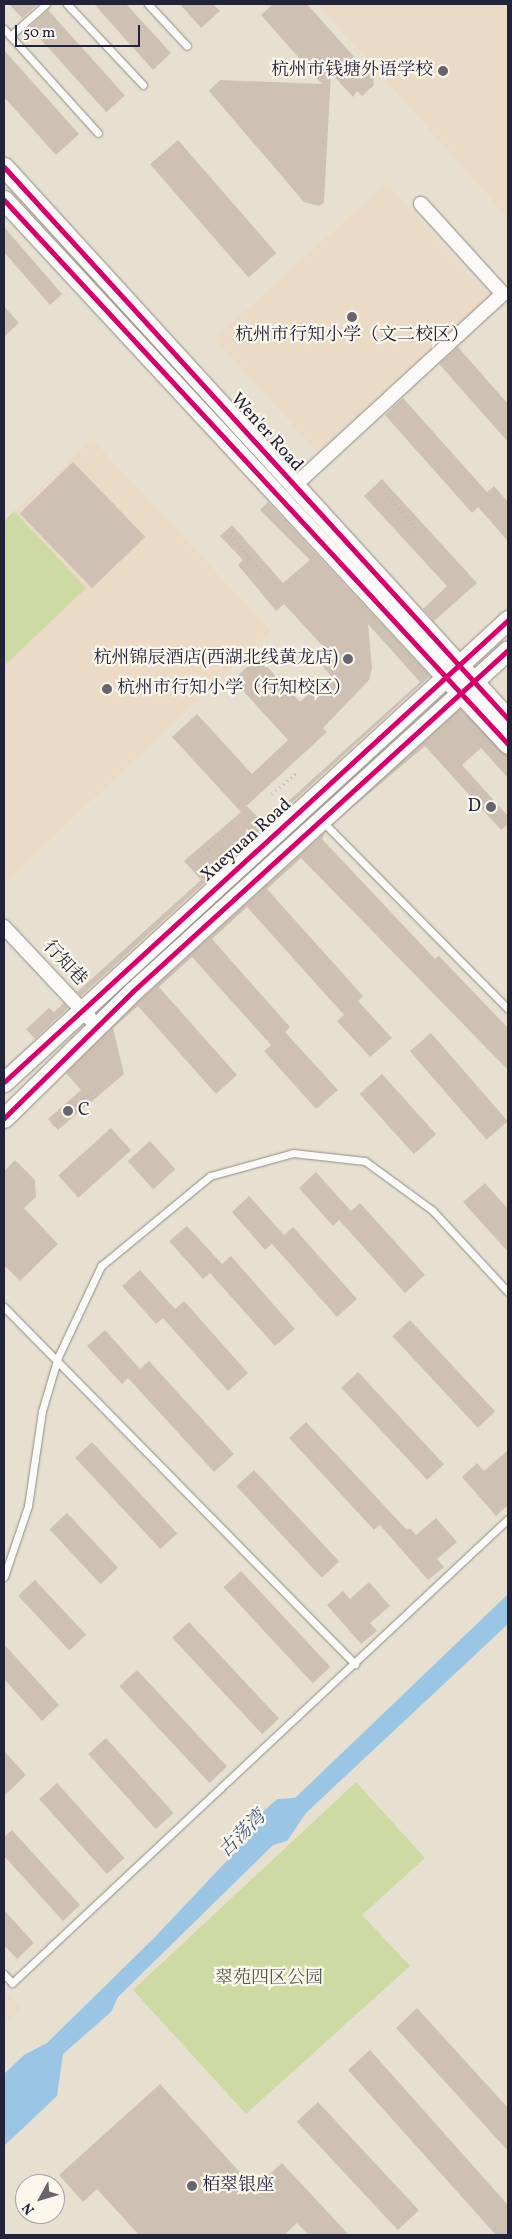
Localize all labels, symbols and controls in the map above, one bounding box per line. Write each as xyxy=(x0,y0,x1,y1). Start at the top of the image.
scale bar xyxy=(18,15,142,47)
text: 50 m xyxy=(23,23,55,44)
place label: 杭州市钱塘外语学校 xyxy=(271,60,433,82)
marker: 杭州市钱塘外语学校 xyxy=(437,65,449,77)
marker: 杭州市行知小学（文二校区） xyxy=(346,311,358,323)
place label: 杭州市行知小学（文二校区） xyxy=(235,325,469,347)
street label: Wen'er Road xyxy=(225,389,307,477)
place label: 杭州锦辰酒店(西湖北线黄龙店) xyxy=(94,648,338,670)
marker: 杭州锦辰酒店(西湖北线黄龙店) xyxy=(342,653,354,665)
place label: 杭州市行知小学（行知校区） xyxy=(117,678,351,700)
marker: 杭州市行知小学（行知校区） xyxy=(101,683,113,695)
street label: Xueyuan Road xyxy=(197,795,297,887)
place label: D xyxy=(468,796,481,818)
marker: D xyxy=(485,801,497,813)
street label: 行知巷 xyxy=(38,937,90,991)
place label: C xyxy=(78,1100,90,1122)
marker: C xyxy=(62,1105,74,1117)
water label: 古荡湾 xyxy=(215,1807,271,1863)
park label: 翠苑四区公园 xyxy=(215,1968,323,1990)
north arrow xyxy=(15,2174,65,2224)
place label: 栢翠银座 xyxy=(202,2175,274,2197)
marker: 栢翠银座 xyxy=(186,2180,198,2192)
text: N xyxy=(18,2198,39,2218)

